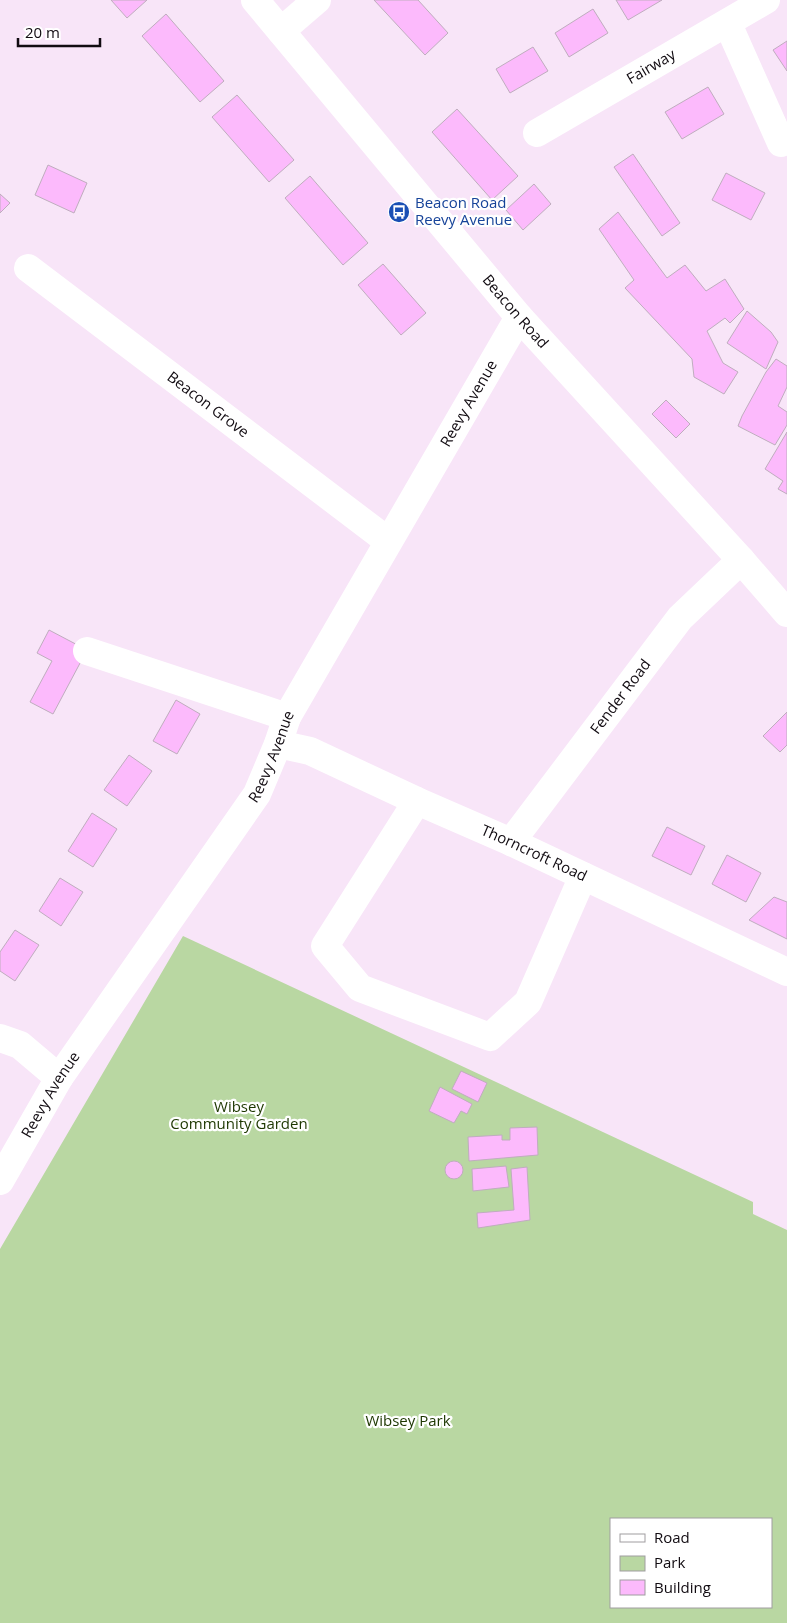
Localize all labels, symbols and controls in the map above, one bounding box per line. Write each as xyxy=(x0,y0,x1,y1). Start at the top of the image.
scale bar xyxy=(18,15,100,47)
text: 20 m xyxy=(25,22,60,42)
street label: Fairway xyxy=(622,44,679,88)
place label: Beacon Road Reevy Avenue xyxy=(415,192,512,229)
bus stop icon: Beacon Road Reevy Avenue xyxy=(387,200,411,224)
street label: Beacon Road xyxy=(479,270,554,352)
street label: Reevy Avenue xyxy=(435,356,501,450)
street label: Beacon Grove xyxy=(164,366,254,441)
street label: Fender Road xyxy=(585,655,655,738)
street label: Reevy Avenue xyxy=(243,706,298,806)
street label: Thorncroft Road xyxy=(478,819,591,885)
street label: Reevy Avenue xyxy=(16,1047,84,1141)
park label: Wibsey Community Garden xyxy=(170,1096,308,1133)
park label: Wibsey Park xyxy=(365,1410,451,1430)
legend xyxy=(610,1518,772,1608)
text: Road xyxy=(654,1527,690,1547)
text: Park xyxy=(654,1552,685,1572)
text: Building xyxy=(654,1577,711,1597)

